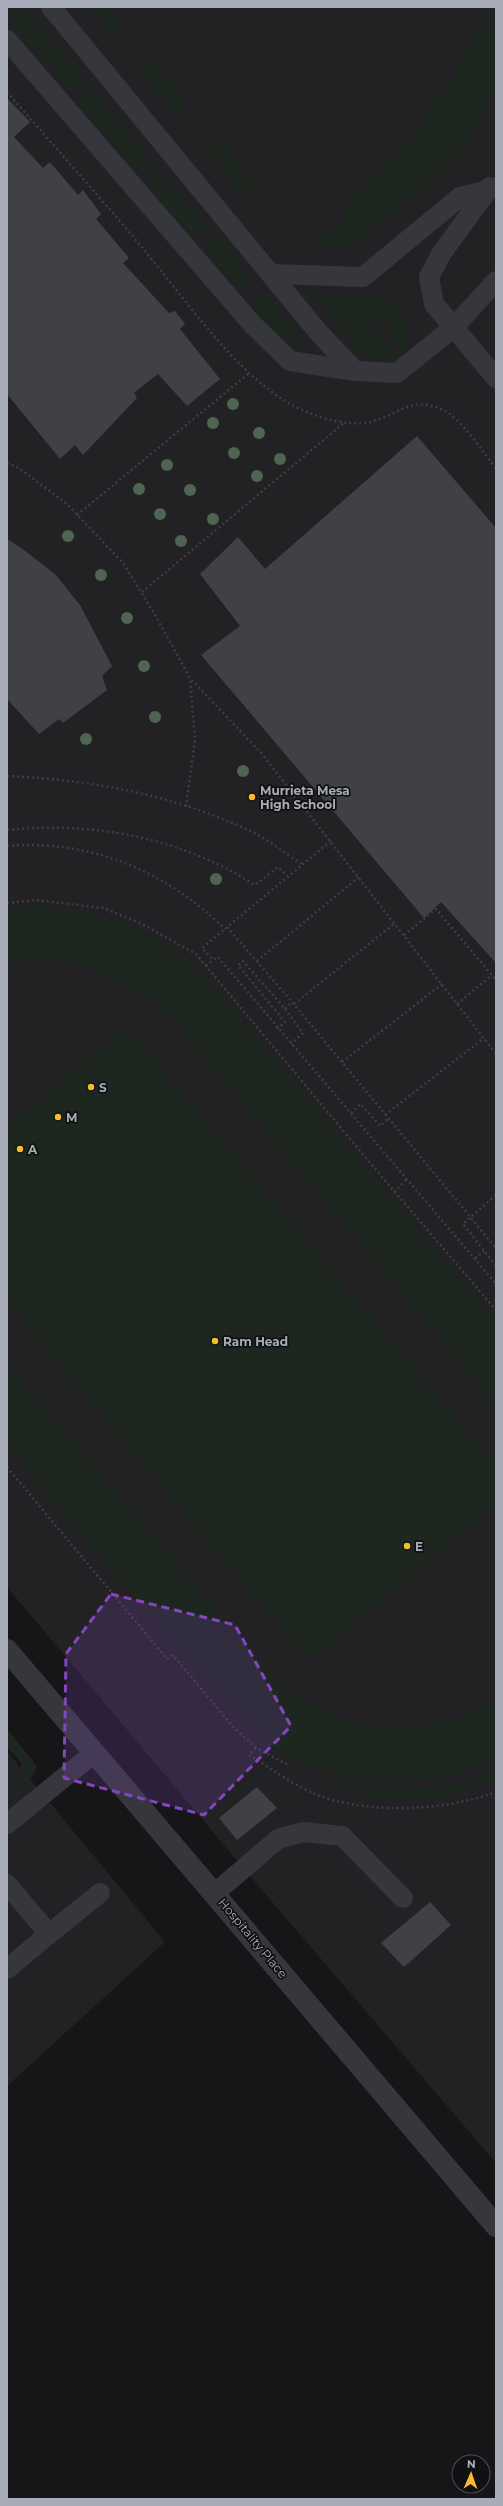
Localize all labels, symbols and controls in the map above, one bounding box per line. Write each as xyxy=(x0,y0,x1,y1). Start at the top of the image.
place label: Murrieta Mesa High School xyxy=(260,783,350,812)
marker: Murrieta Mesa High School xyxy=(247,792,257,802)
place label: S xyxy=(99,1080,107,1095)
marker: S xyxy=(86,1082,96,1092)
place label: M xyxy=(66,1110,77,1125)
marker: M xyxy=(53,1112,63,1122)
place label: A xyxy=(27,1142,38,1157)
marker: A xyxy=(15,1144,25,1154)
place label: Ram Head xyxy=(223,1334,288,1349)
marker: Ram Head xyxy=(210,1336,220,1346)
place label: E xyxy=(415,1539,423,1554)
marker: E xyxy=(402,1541,412,1551)
street label: Hospitality Place xyxy=(215,1895,291,1981)
north arrow xyxy=(451,2454,491,2494)
text: N xyxy=(467,2457,476,2471)

